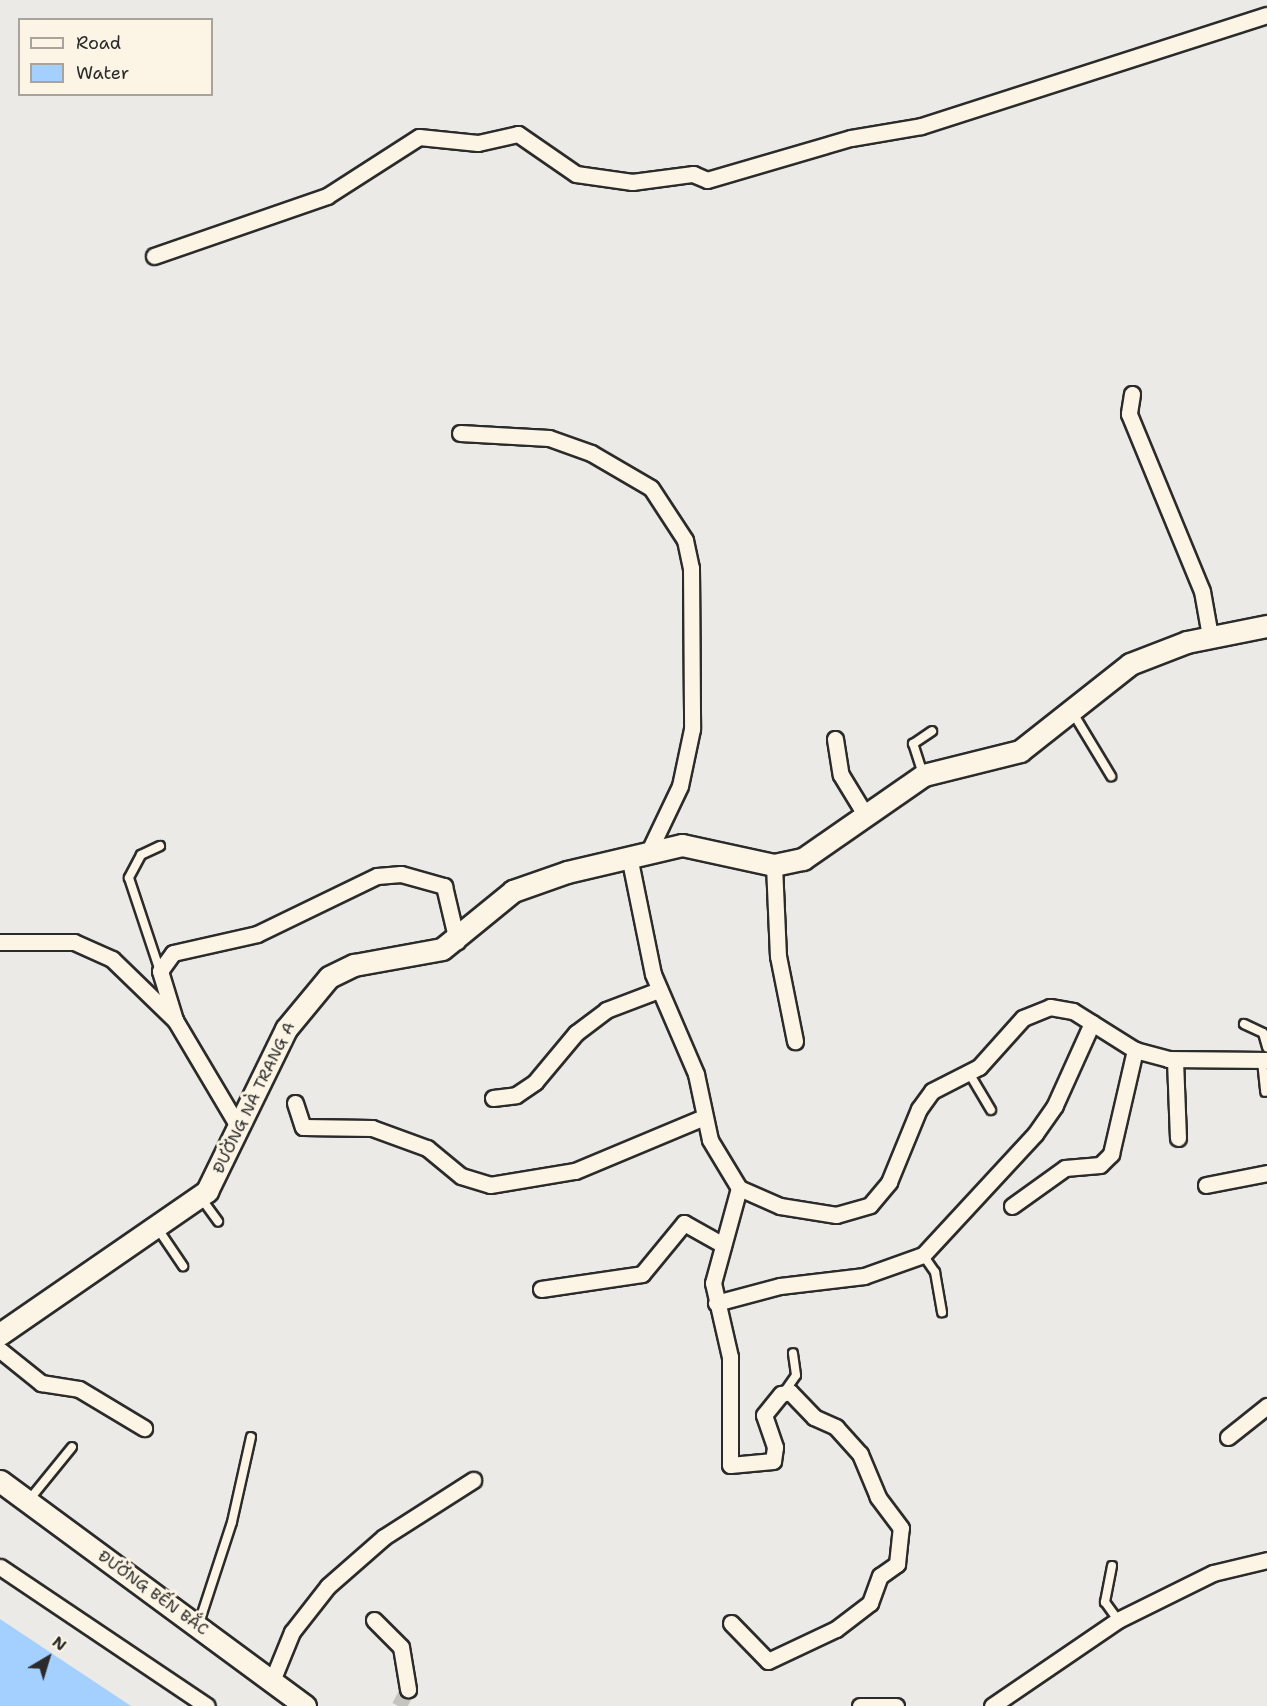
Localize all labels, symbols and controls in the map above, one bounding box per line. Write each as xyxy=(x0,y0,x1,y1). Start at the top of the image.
legend xyxy=(18,18,213,96)
text: Road xyxy=(76,31,121,55)
text: Water xyxy=(76,61,129,85)
street label: ĐƯỜNG NÀ TRANG A xyxy=(209,1019,299,1177)
street label: ĐƯỜNG BẾN BẮC xyxy=(94,1547,212,1639)
north arrow xyxy=(18,1628,78,1688)
text: N xyxy=(48,1631,71,1656)

